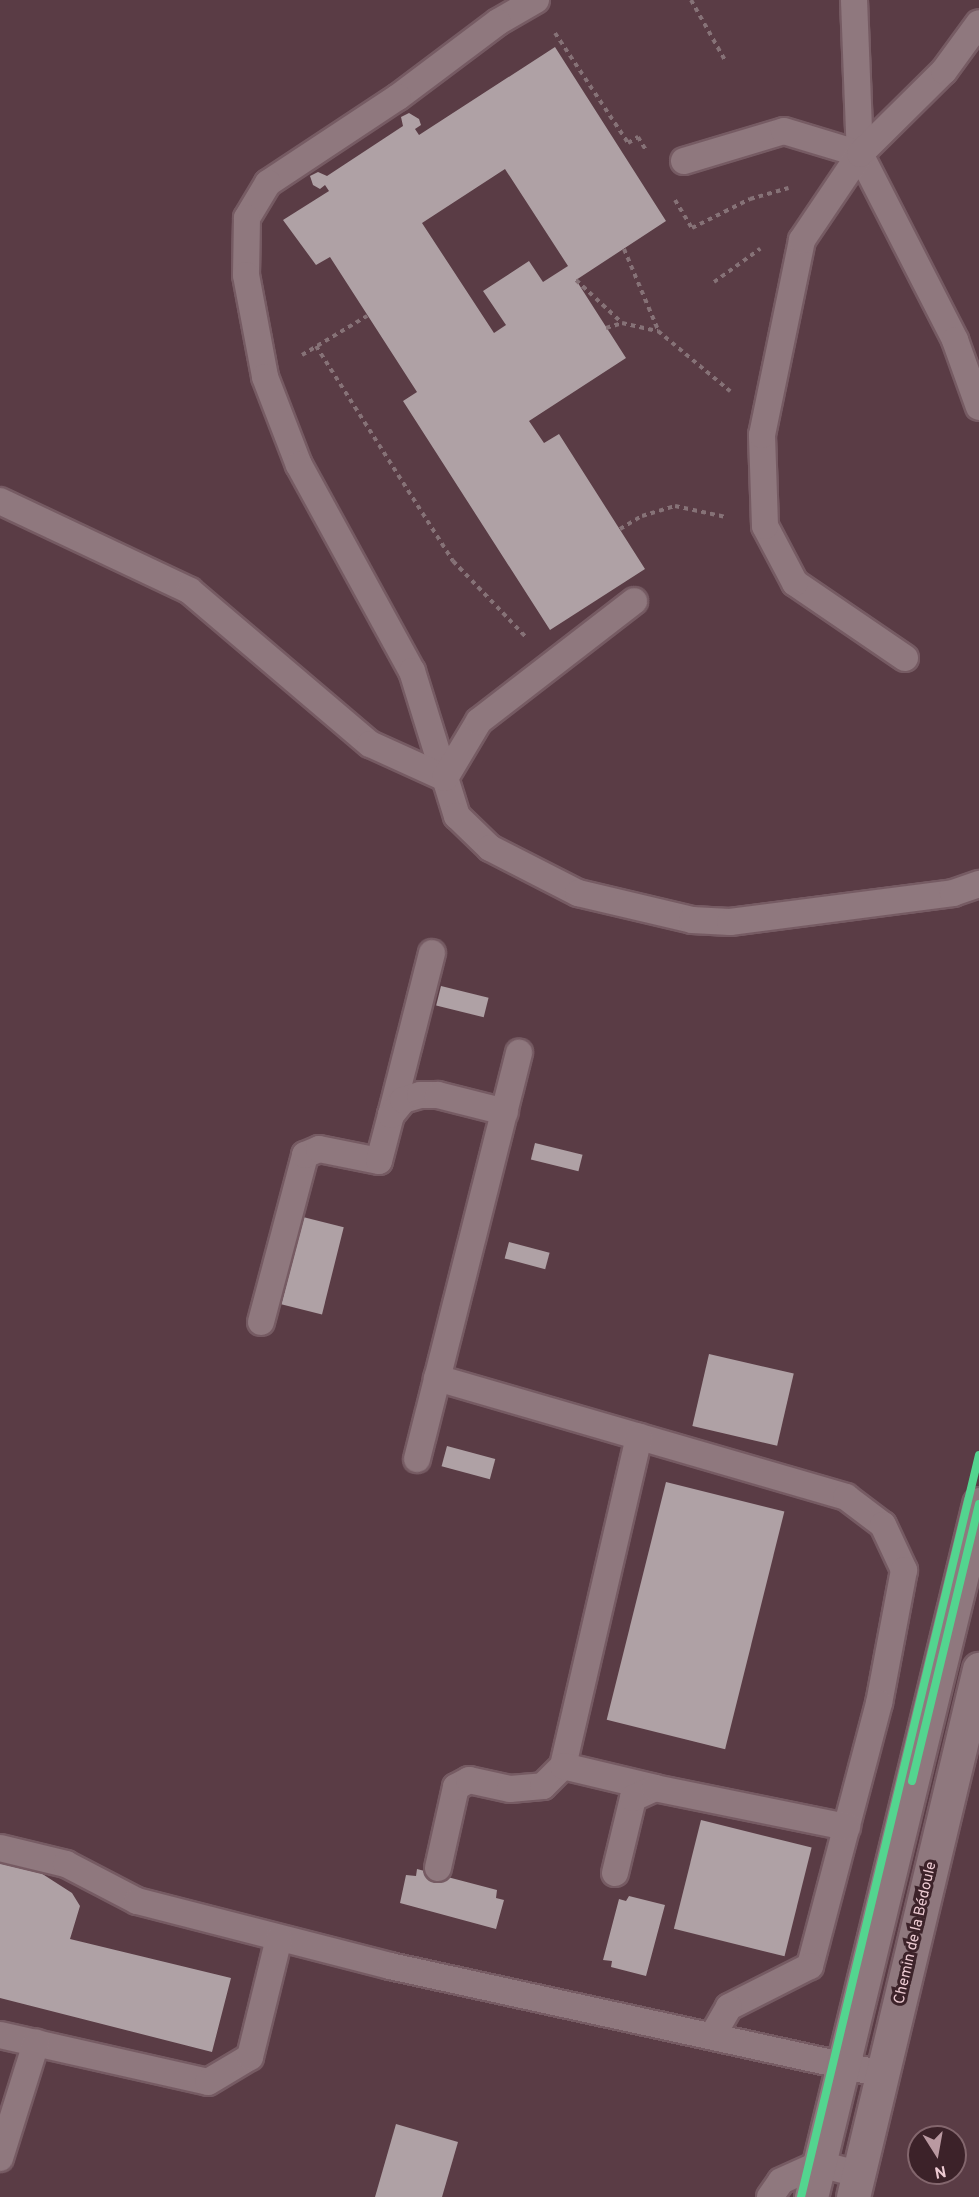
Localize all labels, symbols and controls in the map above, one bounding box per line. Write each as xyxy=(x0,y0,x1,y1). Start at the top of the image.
street label: Chemin de la Bédoule xyxy=(891,1860,941,2006)
north arrow xyxy=(907,2125,967,2185)
text: N xyxy=(933,2160,948,2182)

